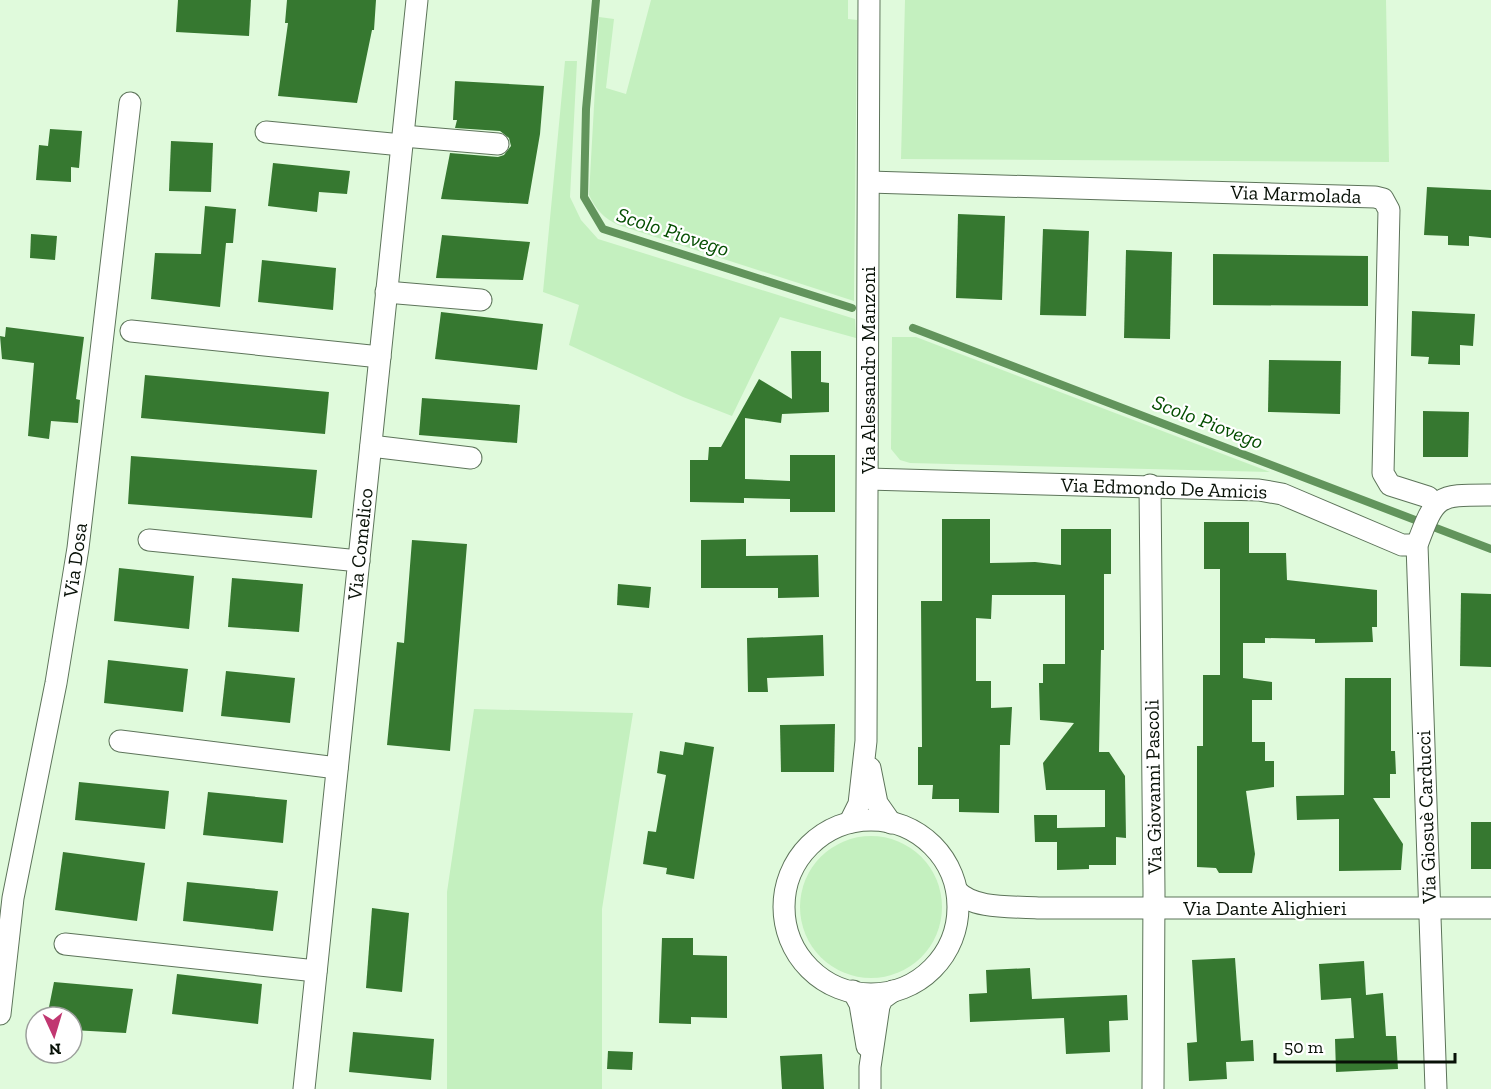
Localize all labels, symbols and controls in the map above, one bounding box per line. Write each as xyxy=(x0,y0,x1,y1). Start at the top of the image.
street label: Via Marmolada xyxy=(1229,180,1362,208)
water label: Scolo Piovego xyxy=(614,202,733,261)
street label: Via Alessandro Manzoni xyxy=(856,266,880,475)
water label: Scolo Piovego xyxy=(1149,389,1267,454)
street label: Via Edmondo De Amicis xyxy=(1059,472,1268,504)
street label: Via Comelico xyxy=(342,487,378,602)
street label: Via Dosa xyxy=(58,521,92,600)
street label: Via Giovanni Pascoli xyxy=(1139,699,1167,876)
street label: Via Giosuè Carducci xyxy=(1411,730,1441,905)
street label: Via Dante Alighieri xyxy=(1182,896,1347,920)
north arrow xyxy=(24,1005,84,1065)
scale bar xyxy=(1275,1026,1455,1064)
text: 50 m xyxy=(1284,1036,1324,1058)
text: N xyxy=(48,1040,62,1059)

